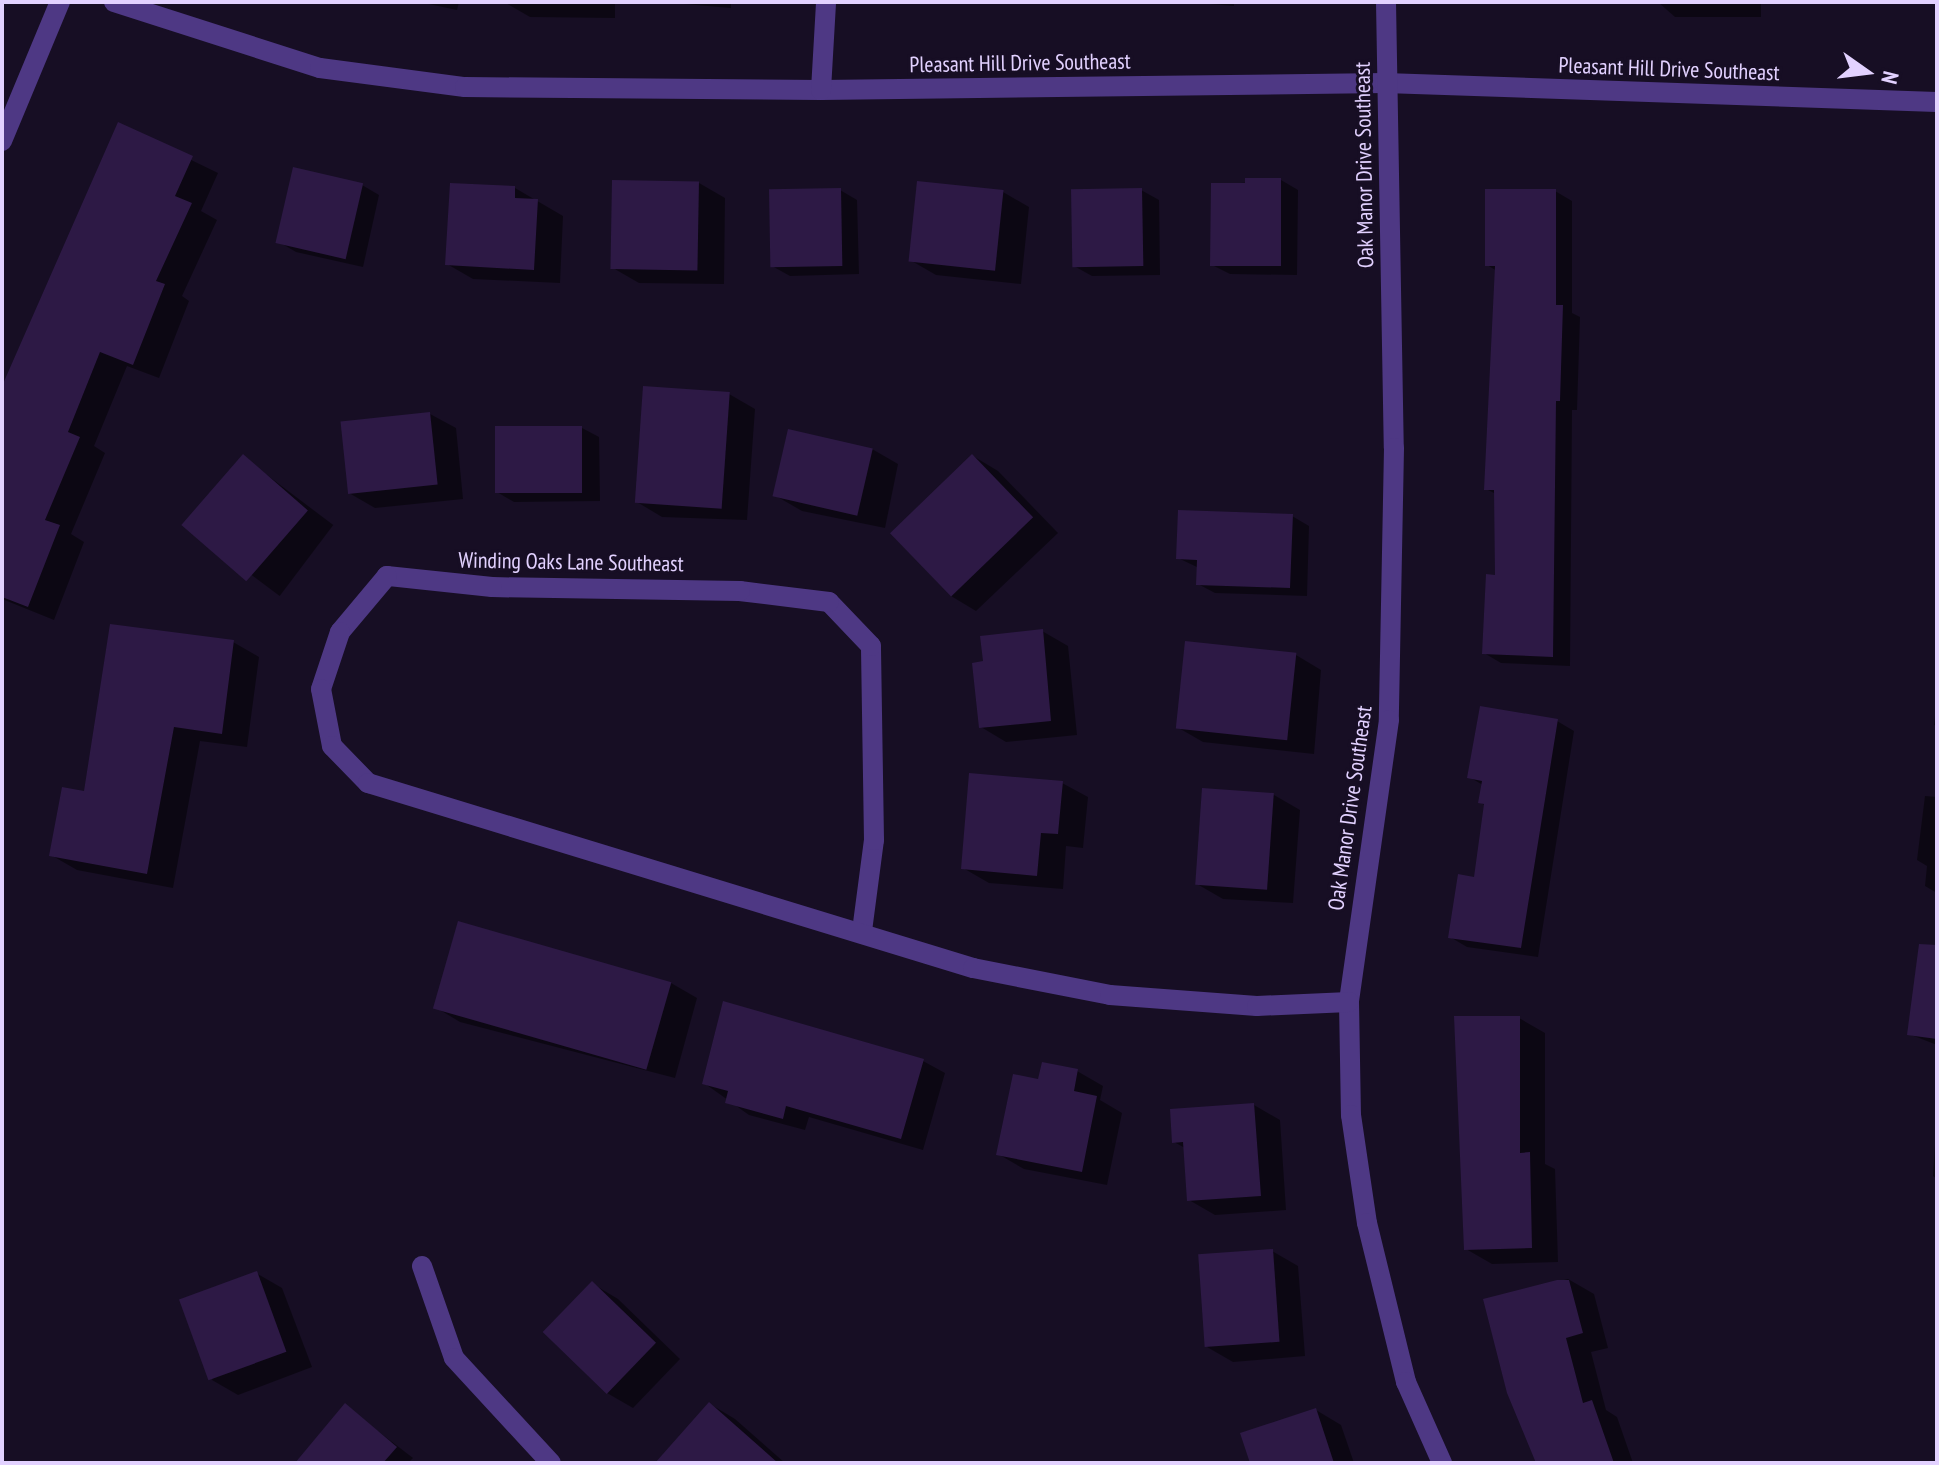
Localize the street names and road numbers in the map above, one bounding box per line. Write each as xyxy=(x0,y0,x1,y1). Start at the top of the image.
street label: Pleasant Hill Drive Southeast xyxy=(909,48,1131,78)
street label: Pleasant Hill Drive Southeast xyxy=(1558,52,1780,86)
street label: Oak Manor Drive Southeast xyxy=(1349,61,1379,269)
street label: Winding Oaks Lane Southeast xyxy=(458,547,684,577)
street label: Oak Manor Drive Southeast xyxy=(1323,704,1377,912)

